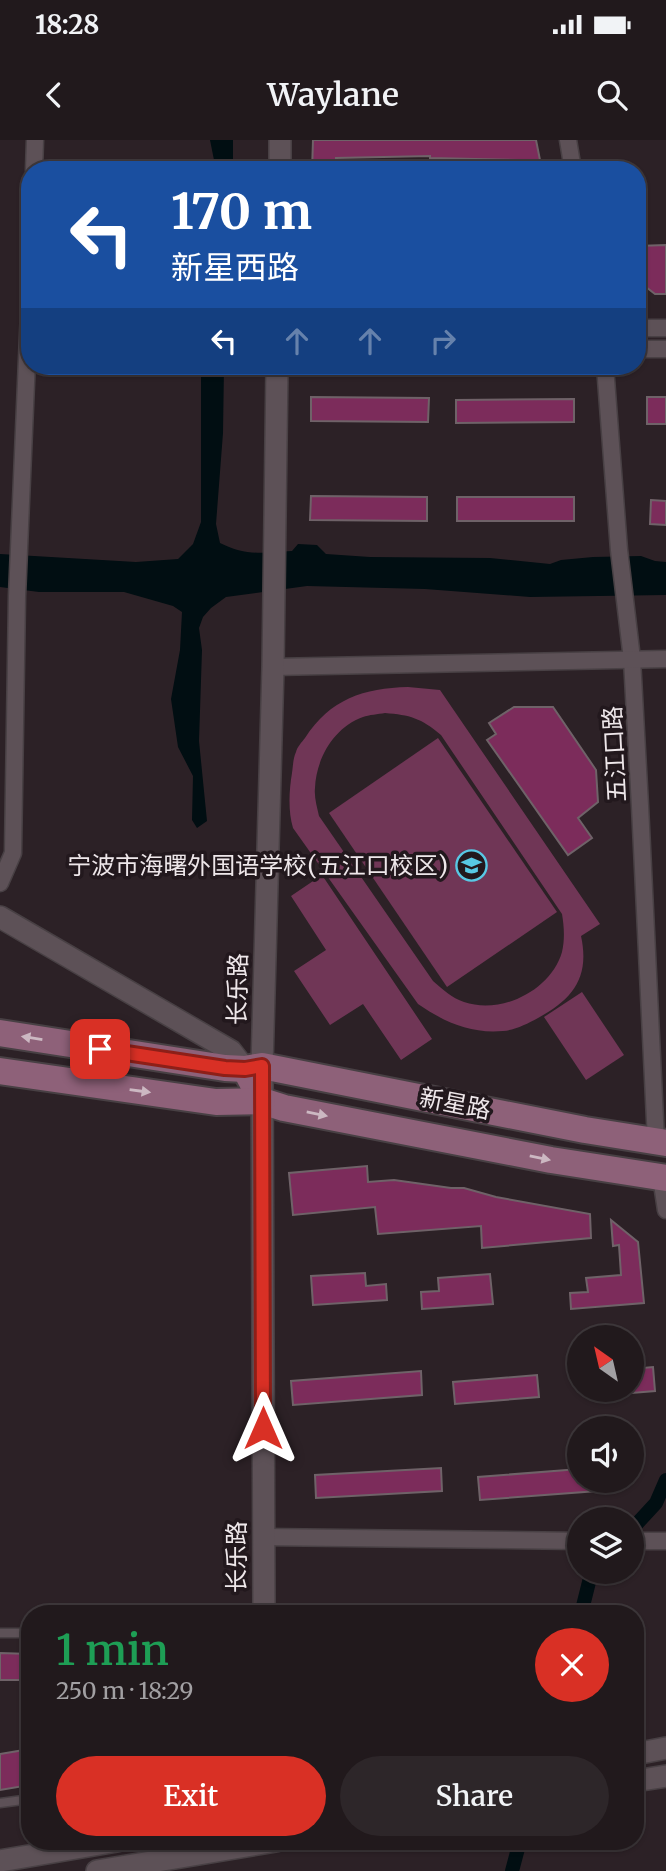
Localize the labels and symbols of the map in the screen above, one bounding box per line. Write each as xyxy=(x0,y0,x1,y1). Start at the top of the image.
street label: 五江口路 xyxy=(597,705,632,803)
school or university icon: 宁波市海曙外国语学校(五江口校区) xyxy=(454,849,488,883)
place label: 宁波市海曙外国语学校(五江口校区) xyxy=(67,850,448,881)
street label: 长乐路 xyxy=(221,953,254,1025)
pin xyxy=(70,1019,130,1079)
one-way arrow xyxy=(21,1032,43,1043)
street label: 新星路 xyxy=(417,1081,493,1126)
one-way arrow xyxy=(130,1086,152,1097)
one-way arrow xyxy=(306,1108,328,1119)
one-way arrow xyxy=(529,1152,551,1163)
north arrow xyxy=(567,1325,644,1402)
position arrow xyxy=(226,1391,300,1465)
street label: 长乐路 xyxy=(221,1521,252,1593)

